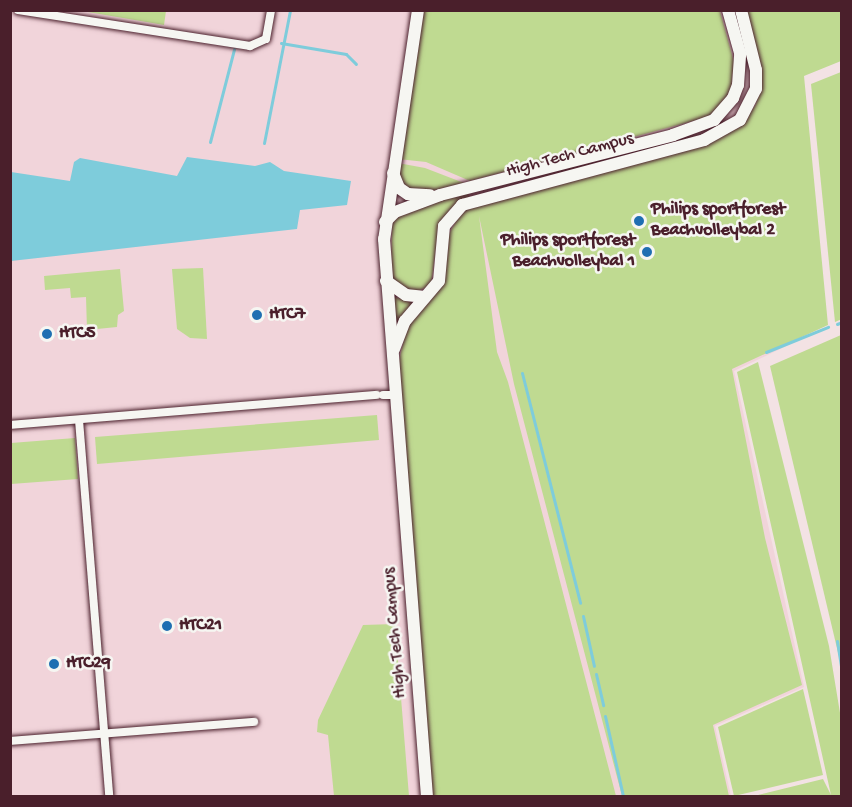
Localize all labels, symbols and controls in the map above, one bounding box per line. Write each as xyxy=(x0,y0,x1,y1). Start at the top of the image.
street label: High Tech Campus xyxy=(504,129,636,183)
place label: Philips sportforest Beachvolleybal 2 xyxy=(651,200,785,242)
marker: Philips sportforest Beachvolleybal 2 xyxy=(632,214,646,228)
place label: Philips sportforest Beachvolleybal 1 xyxy=(501,231,635,274)
marker: Philips sportforest Beachvolleybal 1 xyxy=(640,245,654,259)
place label: HTC7 xyxy=(269,304,305,326)
marker: HTC7 xyxy=(250,308,264,322)
place label: HTC5 xyxy=(59,323,95,345)
marker: HTC5 xyxy=(40,327,54,341)
street label: High Tech Campus xyxy=(380,567,412,699)
place label: HTC21 xyxy=(179,615,222,637)
marker: HTC21 xyxy=(160,619,174,633)
place label: HTC29 xyxy=(66,653,111,675)
marker: HTC29 xyxy=(47,657,61,671)

